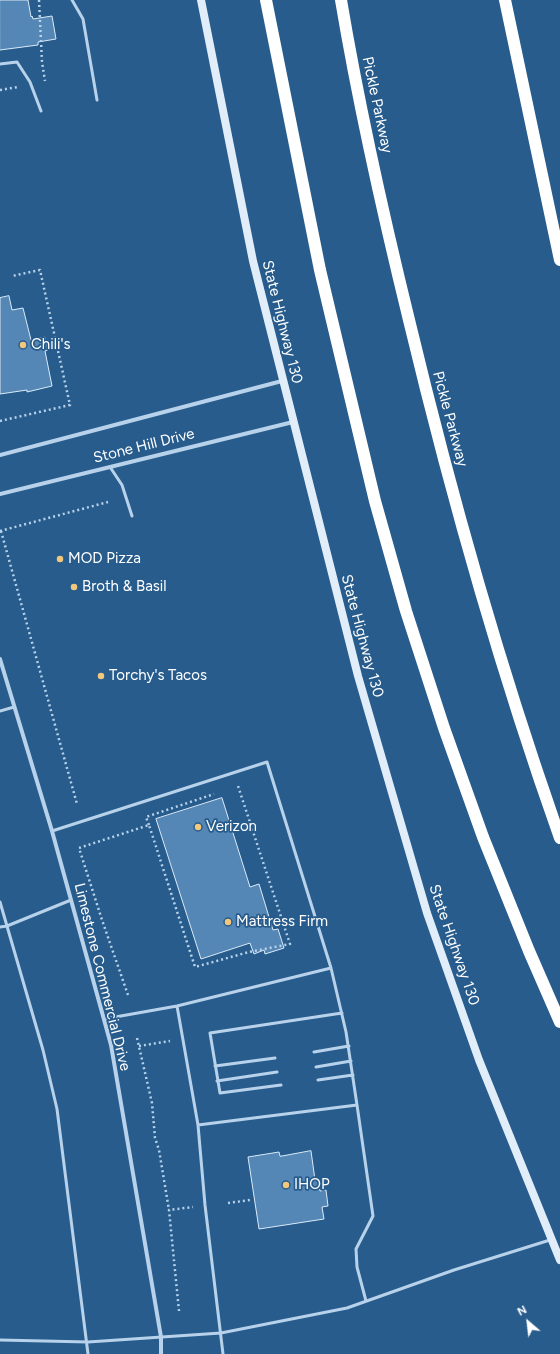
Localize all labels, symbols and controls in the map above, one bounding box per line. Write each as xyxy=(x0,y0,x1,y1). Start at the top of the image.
street label: Pickle Parkway xyxy=(358,55,396,155)
street label: State Highway 130 xyxy=(258,258,306,386)
place label: Chili's xyxy=(31,336,70,354)
marker: Chili's xyxy=(18,340,28,350)
street label: Pickle Parkway xyxy=(429,369,471,469)
street label: Stone Hill Drive xyxy=(92,425,196,467)
place label: MOD Pizza xyxy=(68,550,141,568)
marker: MOD Pizza xyxy=(55,554,65,564)
street label: State Highway 130 xyxy=(337,573,387,699)
place label: Broth & Basil xyxy=(82,578,167,596)
marker: Broth & Basil xyxy=(69,582,79,592)
place label: Torchy's Tacos xyxy=(109,667,207,685)
marker: Torchy's Tacos xyxy=(96,671,106,681)
place label: Verizon xyxy=(206,818,257,836)
marker: Verizon xyxy=(193,822,203,832)
street label: Limestone Commercial Drive xyxy=(70,881,134,1073)
street label: State Highway 130 xyxy=(425,882,483,1008)
place label: Mattress Firm xyxy=(236,913,328,931)
marker: Mattress Firm xyxy=(223,917,233,927)
place label: IHOP xyxy=(294,1176,330,1194)
marker: IHOP xyxy=(281,1180,291,1190)
north arrow xyxy=(508,1302,548,1342)
text: N xyxy=(515,1303,529,1319)

